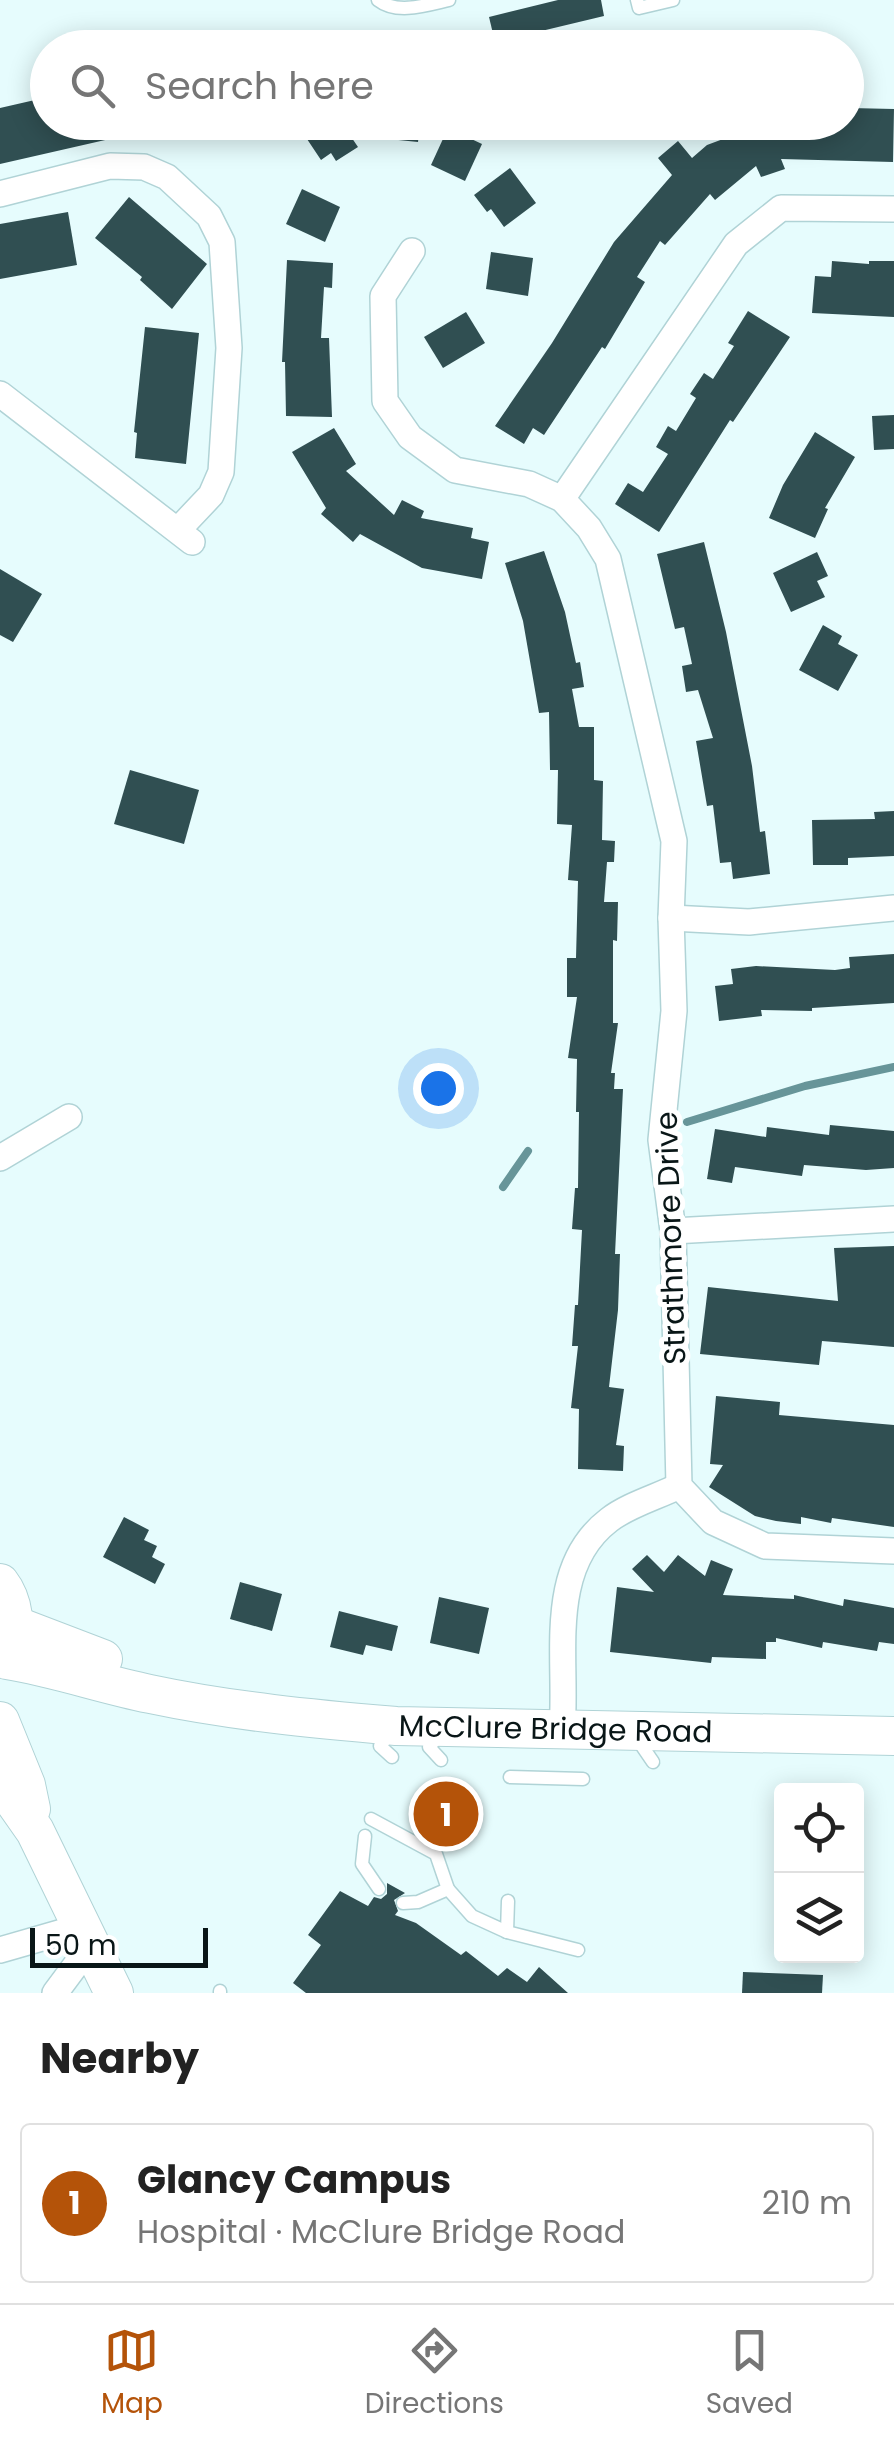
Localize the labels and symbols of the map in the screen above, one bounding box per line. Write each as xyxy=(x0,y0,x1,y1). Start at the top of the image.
your location xyxy=(413,1063,464,1114)
street label: Strathmore Drive xyxy=(645,1111,696,1365)
street label: McClure Bridge Road xyxy=(398,1704,713,1753)
pin: 1 xyxy=(414,1776,478,1852)
scale bar xyxy=(30,1923,208,1968)

